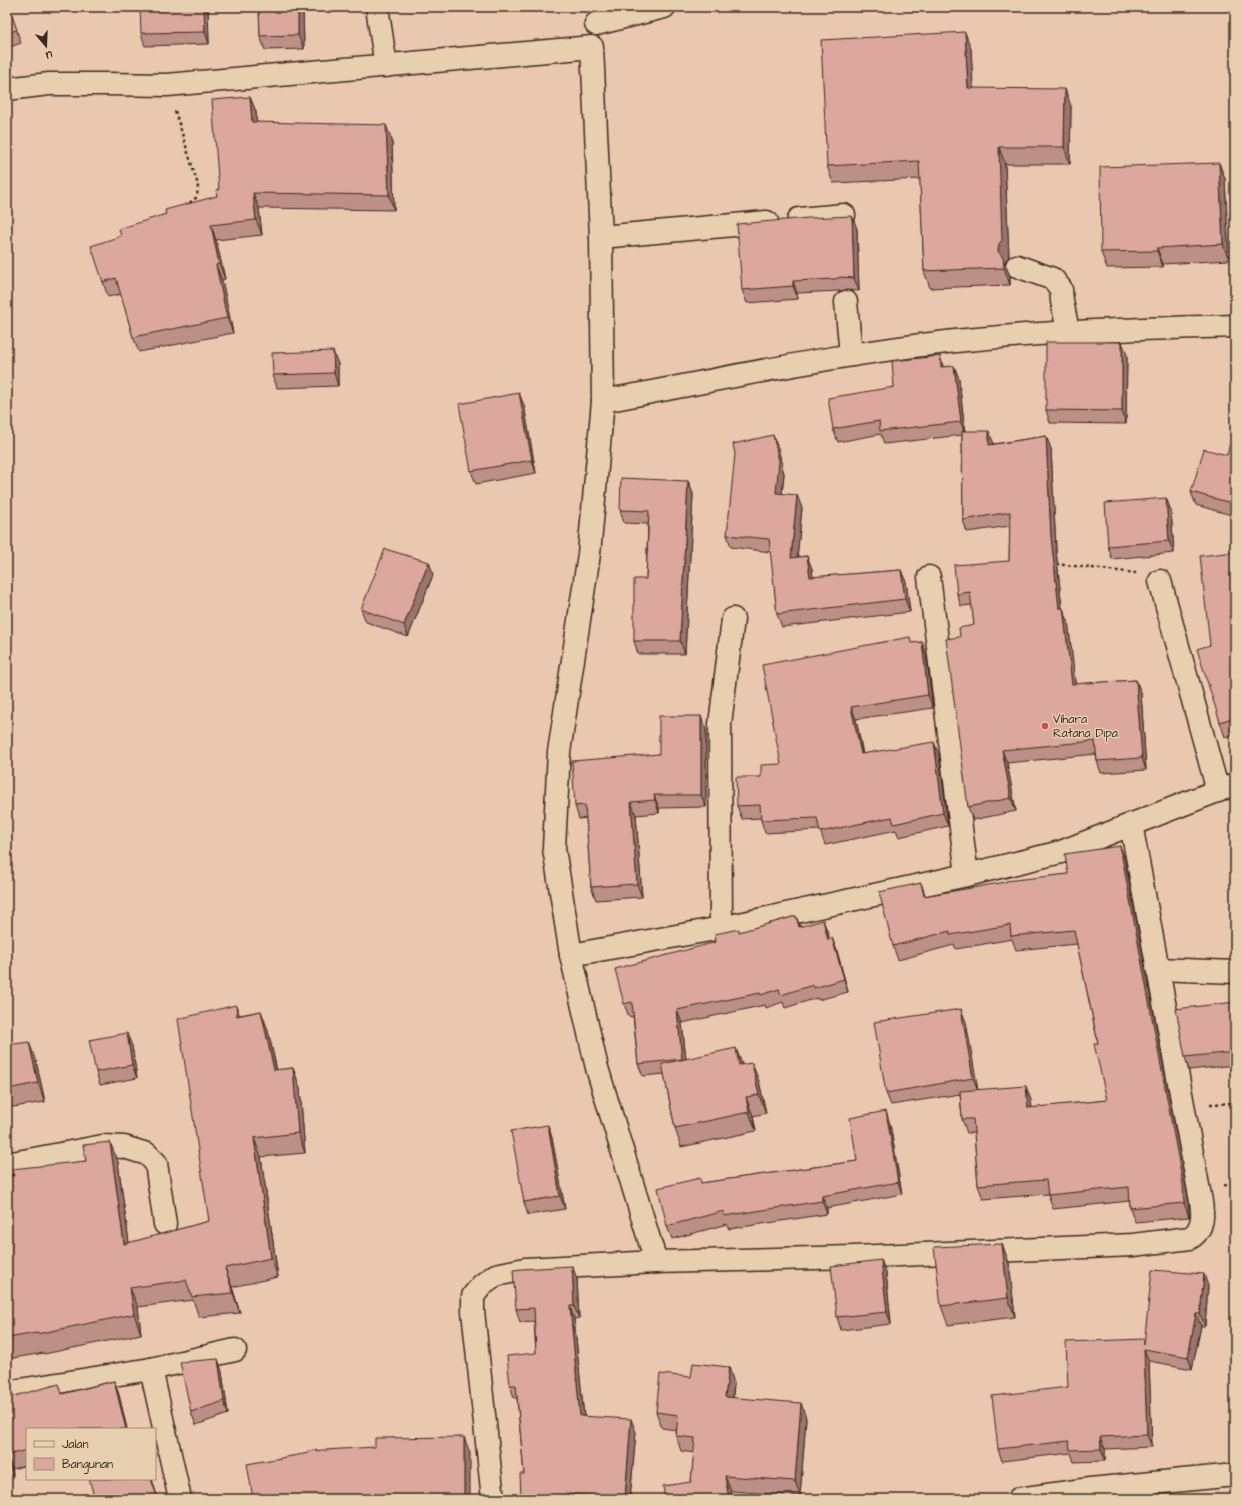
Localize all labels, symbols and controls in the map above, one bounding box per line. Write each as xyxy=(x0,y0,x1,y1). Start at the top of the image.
north arrow xyxy=(26,26,66,66)
text: U xyxy=(44,47,55,63)
place label: Vihara Ratana Dipa xyxy=(1053,711,1118,742)
marker: Vihara Ratana Dipa xyxy=(1040,721,1050,731)
legend xyxy=(26,1428,156,1480)
text: Jalan xyxy=(62,1436,88,1453)
text: Bangunan xyxy=(62,1456,113,1474)

